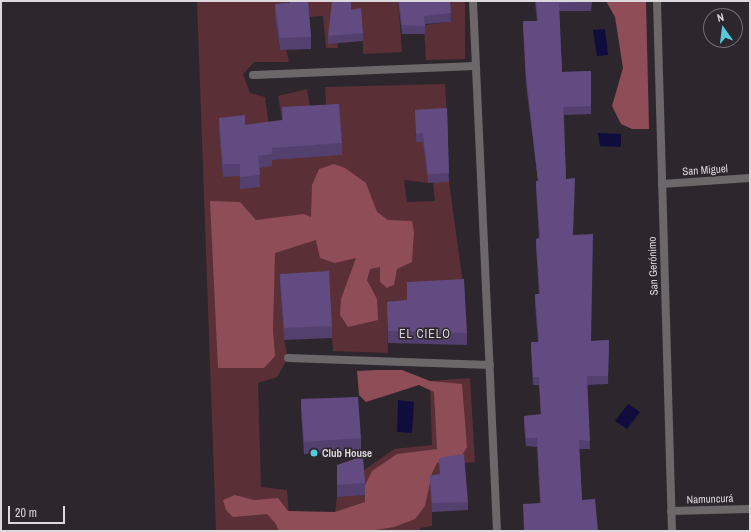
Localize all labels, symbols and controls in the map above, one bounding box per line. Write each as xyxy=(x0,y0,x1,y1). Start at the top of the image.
north arrow xyxy=(703,8,743,48)
text: N xyxy=(715,10,725,25)
street label: San Miguel xyxy=(682,162,728,178)
street label: San Gerónimo xyxy=(645,236,661,296)
district label: EL CIELO xyxy=(399,328,451,342)
place label: Club House xyxy=(322,446,372,460)
marker: Club House xyxy=(309,448,319,458)
street label: Namuncurá xyxy=(686,492,734,506)
scale bar xyxy=(10,498,67,524)
text: 20 m xyxy=(15,505,37,521)

